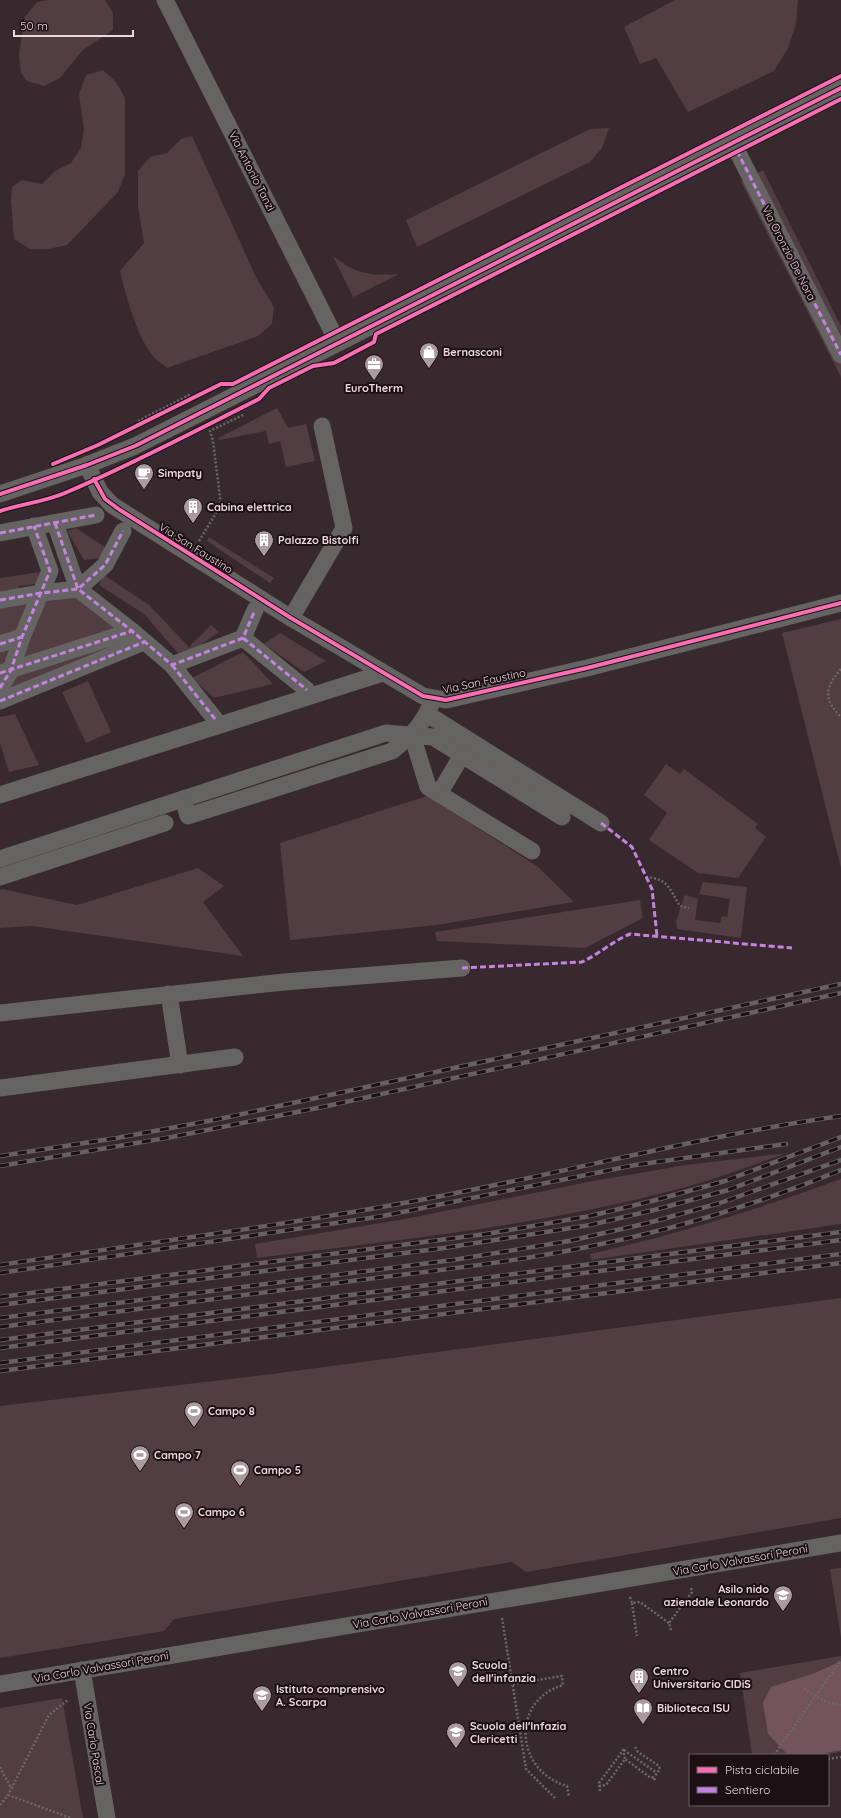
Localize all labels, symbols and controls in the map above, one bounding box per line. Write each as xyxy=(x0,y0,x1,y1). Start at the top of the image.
scale bar xyxy=(14,12,133,38)
text: 50 m xyxy=(20,18,48,33)
street label: Via Antonio Tanzi xyxy=(226,129,278,213)
street label: Via Oronzio De Nora xyxy=(759,203,819,303)
shop icon: Bernasconi xyxy=(418,341,440,369)
place label: Bernasconi xyxy=(443,345,502,359)
office icon: EuroTherm xyxy=(363,353,385,381)
place label: EuroTherm xyxy=(345,381,403,395)
cafe icon: Simpaty xyxy=(133,462,155,490)
place label: Simpaty xyxy=(158,466,202,480)
building icon: Cabina elettrica xyxy=(182,496,204,524)
place label: Cabina elettrica xyxy=(207,500,292,514)
street label: Via San Faustino xyxy=(156,520,236,577)
building icon: Palazzo Bistolfi xyxy=(253,529,275,557)
place label: Palazzo Bistolfi xyxy=(278,533,359,547)
street label: Via San Faustino xyxy=(441,665,527,697)
sports icon: Campo 8 xyxy=(183,1400,205,1428)
place label: Campo 8 xyxy=(208,1404,255,1418)
sports icon: Campo 7 xyxy=(129,1444,151,1472)
place label: Campo 7 xyxy=(154,1448,201,1462)
sports icon: Campo 5 xyxy=(229,1459,251,1487)
place label: Campo 5 xyxy=(254,1463,301,1477)
sports icon: Campo 6 xyxy=(173,1501,195,1529)
place label: Campo 6 xyxy=(198,1505,245,1519)
street label: Via Carlo Valvassori Peroni xyxy=(672,1541,808,1579)
place label: Asilo nido aziendale Leonardo xyxy=(664,1582,769,1609)
school or university icon: Asilo nido aziendale Leonardo xyxy=(772,1584,794,1612)
street label: Via Carlo Valvassori Peroni xyxy=(352,1594,488,1632)
street label: Via Carlo Valvassori Peroni xyxy=(33,1648,169,1686)
place label: Scuola dell'infanzia xyxy=(472,1658,536,1685)
school or university icon: Scuola dell'infanzia xyxy=(447,1660,469,1688)
place label: Centro Universitario CIDiS xyxy=(653,1664,751,1691)
building icon: Centro Universitario CIDiS xyxy=(628,1666,650,1694)
place label: Istituto comprensivo A. Scarpa xyxy=(276,1682,385,1709)
school or university icon: Istituto comprensivo A. Scarpa xyxy=(251,1684,273,1712)
library icon: Biblioteca ISU xyxy=(632,1697,654,1725)
place label: Biblioteca ISU xyxy=(657,1701,730,1715)
street label: Via Carlo Pascal xyxy=(81,1702,107,1786)
place label: Scuola dell'Infazia Clericetti xyxy=(470,1719,566,1746)
school or university icon: Scuola dell'Infazia Clericetti xyxy=(445,1721,467,1749)
legend xyxy=(689,1754,829,1806)
text: Pista ciclabile xyxy=(725,1762,799,1777)
text: Sentiero xyxy=(725,1782,770,1797)

